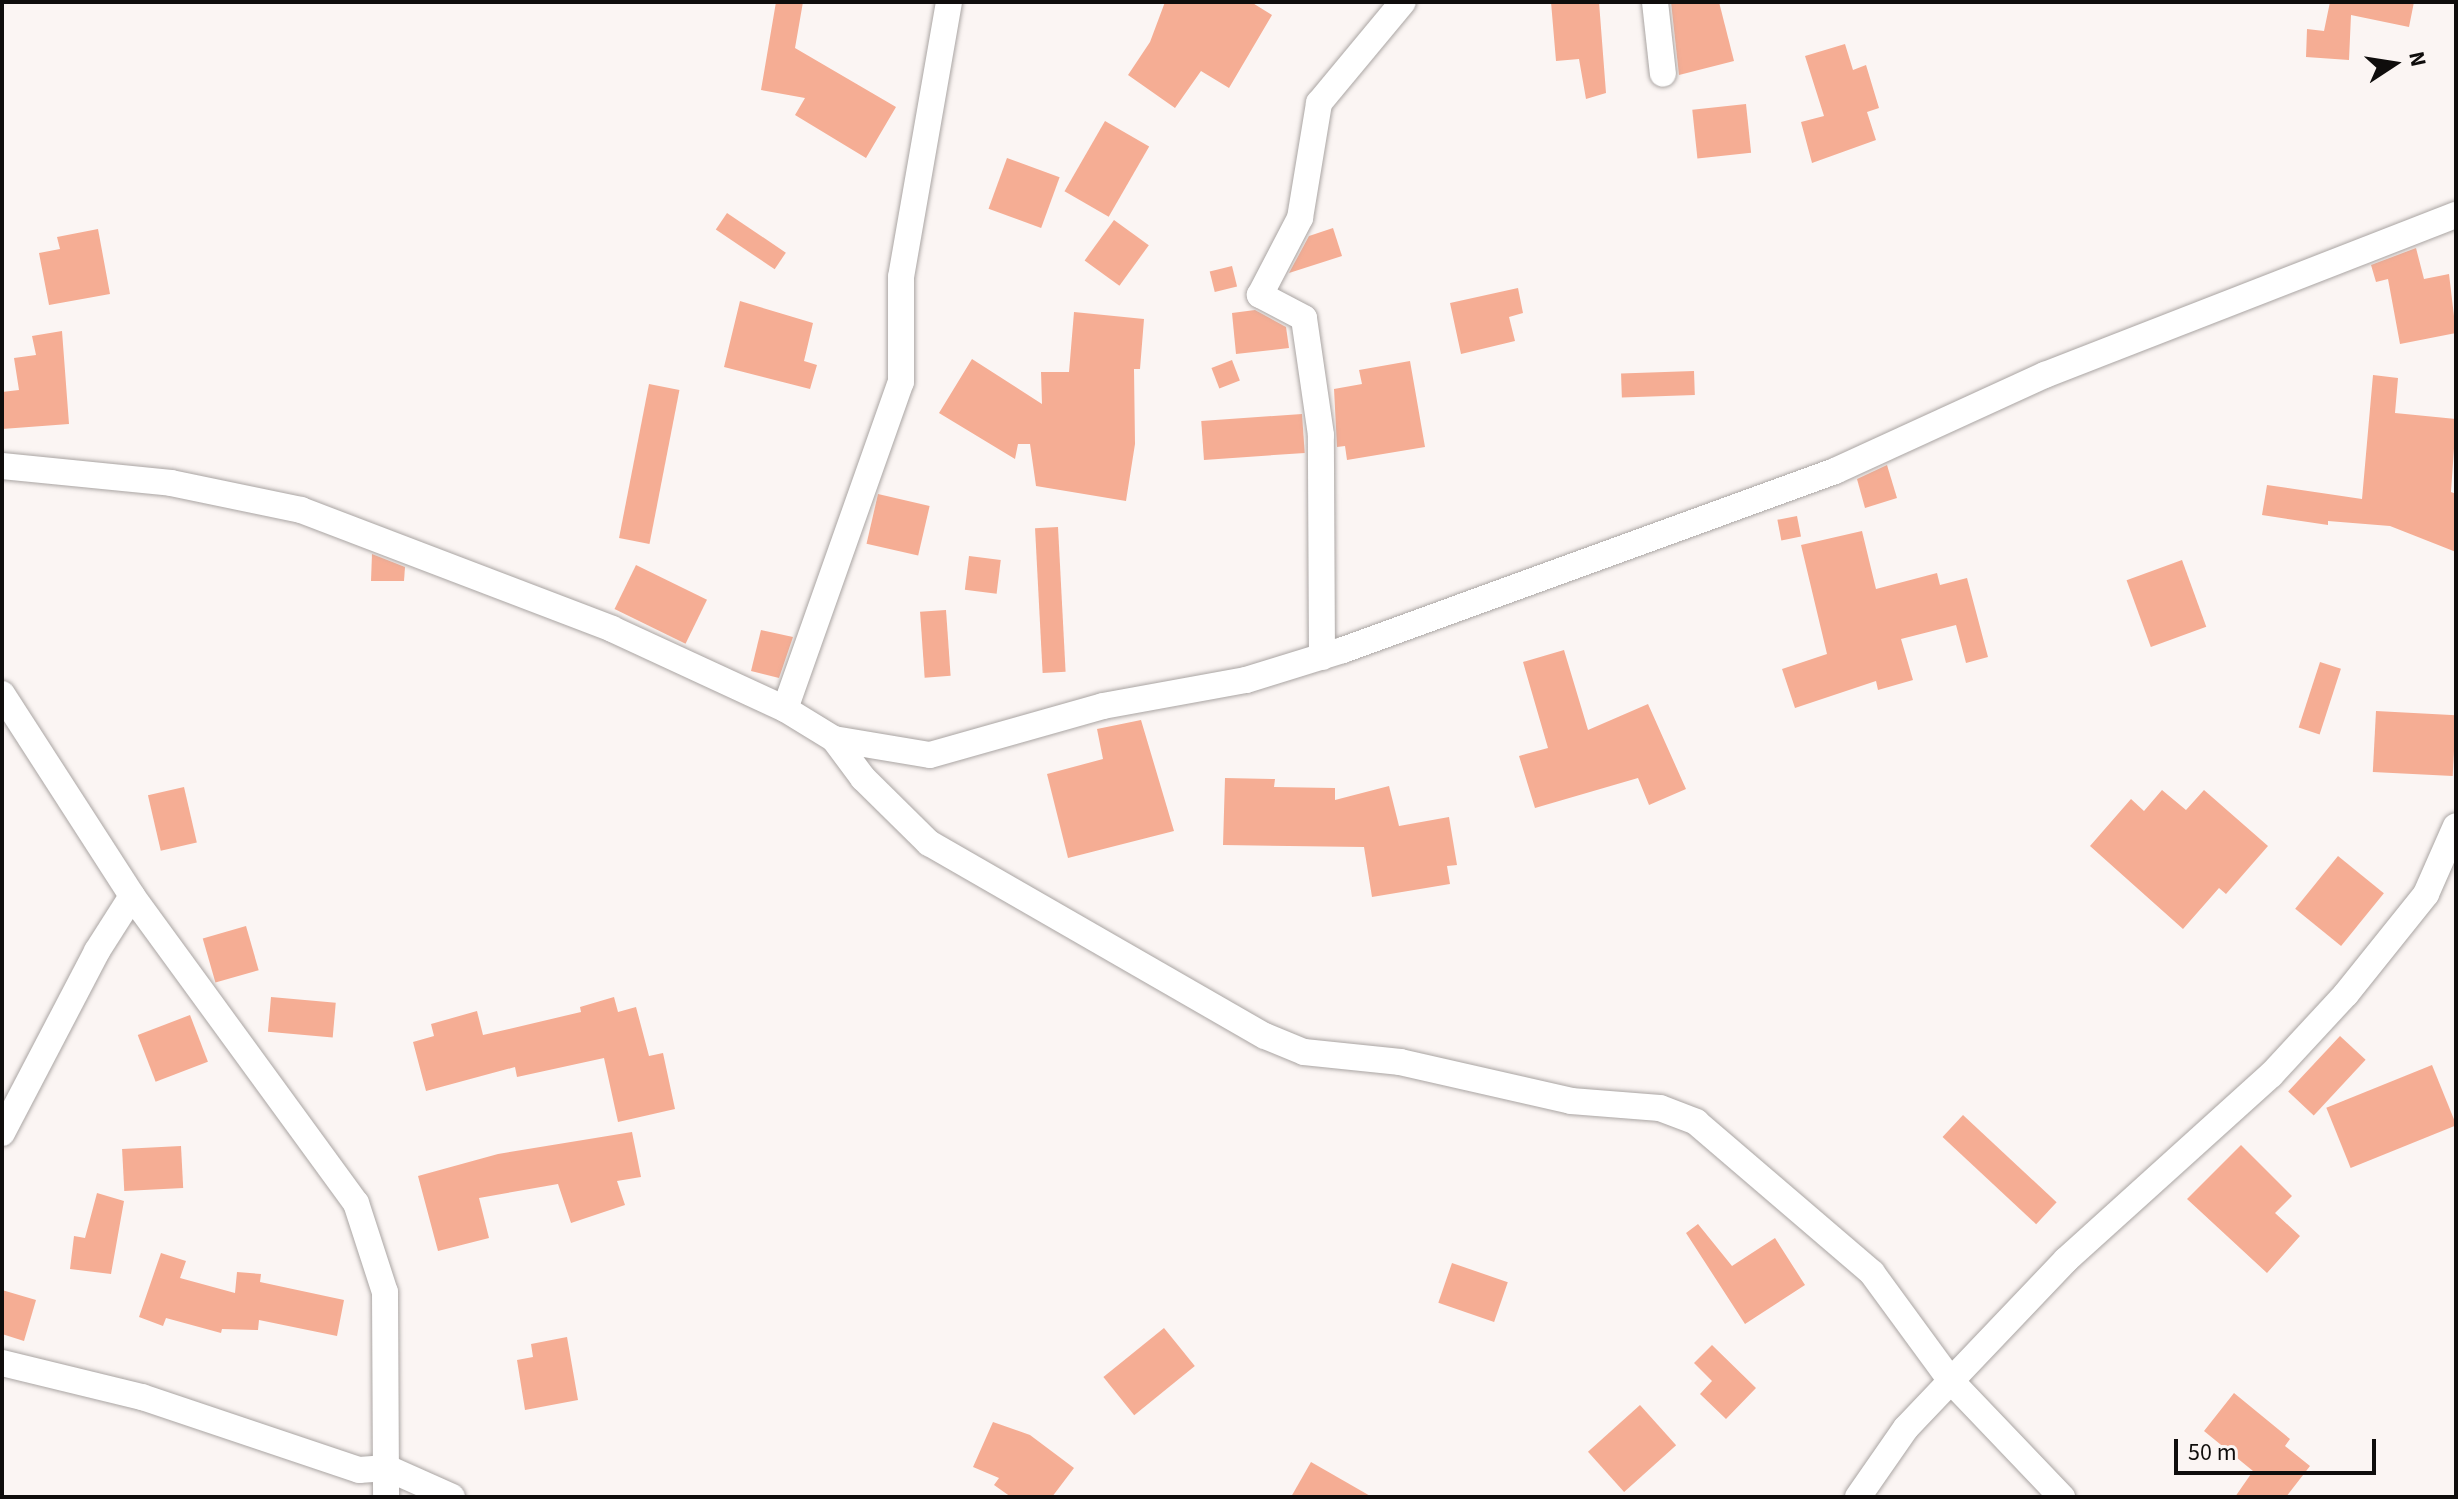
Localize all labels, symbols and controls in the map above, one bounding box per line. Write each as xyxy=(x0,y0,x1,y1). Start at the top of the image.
north arrow xyxy=(2354,24,2434,104)
text: N xyxy=(2400,49,2435,69)
scale bar xyxy=(2178,1423,2380,1473)
text: 50 m xyxy=(2188,1435,2237,1470)

